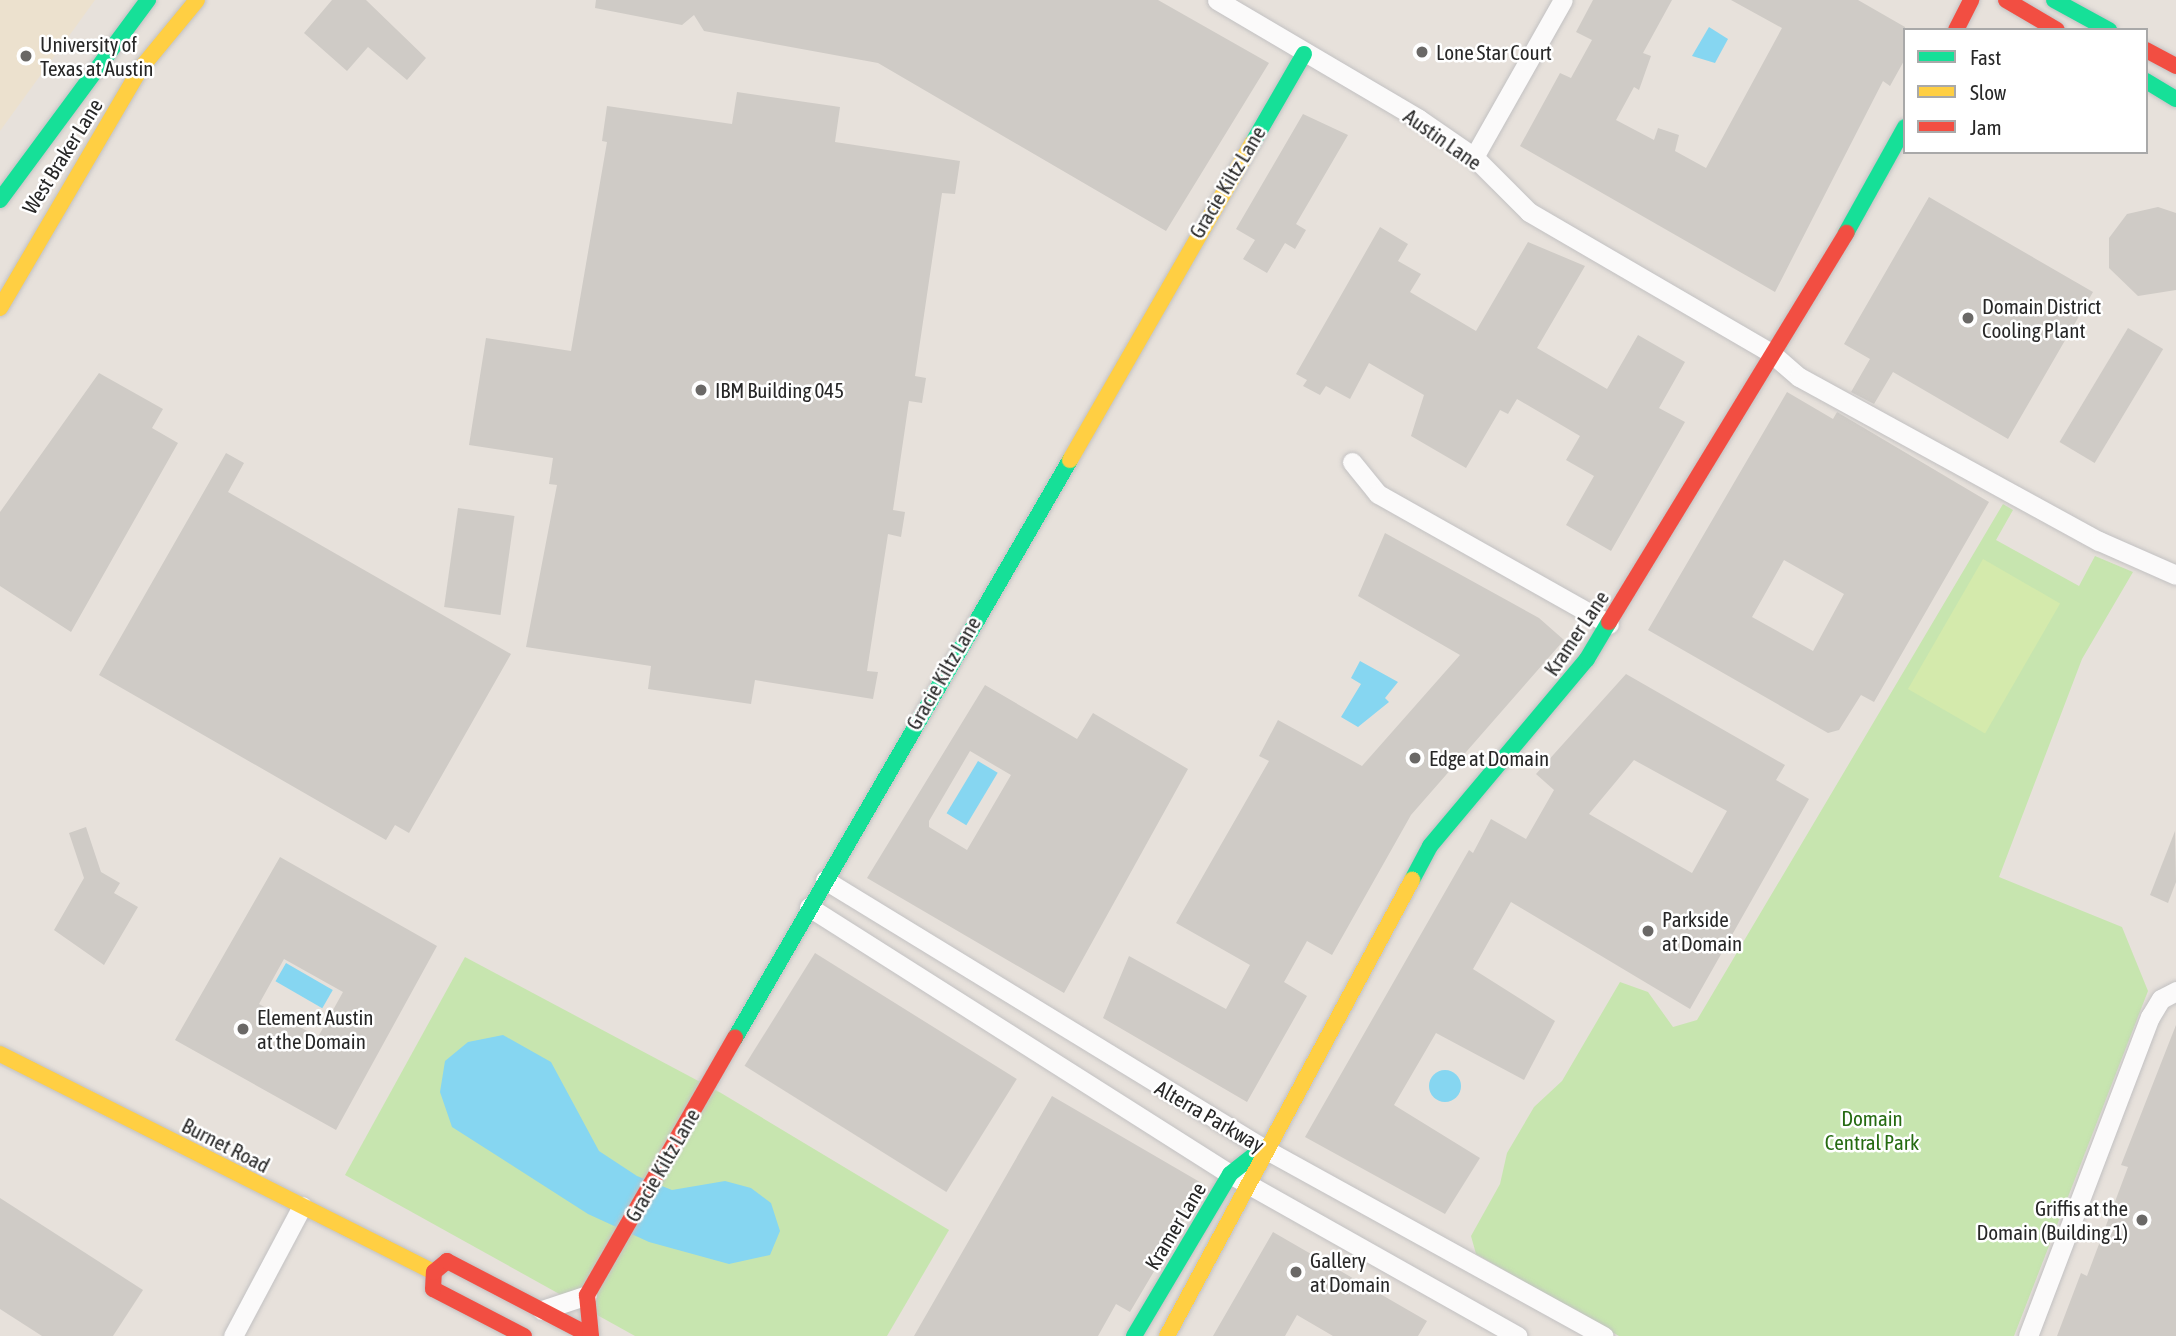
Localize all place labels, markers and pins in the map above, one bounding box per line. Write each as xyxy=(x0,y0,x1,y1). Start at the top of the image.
place label: University of Texas at Austin xyxy=(40,31,153,81)
place label: Lone Star Court xyxy=(1436,39,1552,65)
marker: Lone Star Court xyxy=(1414,44,1430,60)
marker: University of Texas at Austin xyxy=(18,48,34,64)
place label: Domain District Cooling Plant xyxy=(1982,293,2101,343)
marker: Domain District Cooling Plant xyxy=(1960,310,1976,326)
place label: IBM Building 045 xyxy=(715,377,844,403)
marker: IBM Building 045 xyxy=(693,382,709,398)
place label: Edge at Domain xyxy=(1429,745,1549,771)
marker: Edge at Domain xyxy=(1407,750,1423,766)
place label: Parkside at Domain xyxy=(1662,906,1742,956)
marker: Parkside at Domain xyxy=(1640,923,1656,939)
place label: Element Austin at the Domain xyxy=(257,1004,374,1054)
marker: Element Austin at the Domain xyxy=(235,1021,251,1037)
place label: Griffis at the Domain (Building 1) xyxy=(1976,1195,2128,1245)
marker: Griffis at the Domain (Building 1) xyxy=(2134,1212,2150,1228)
place label: Gallery at Domain xyxy=(1310,1247,1390,1297)
marker: Gallery at Domain xyxy=(1288,1264,1304,1280)

